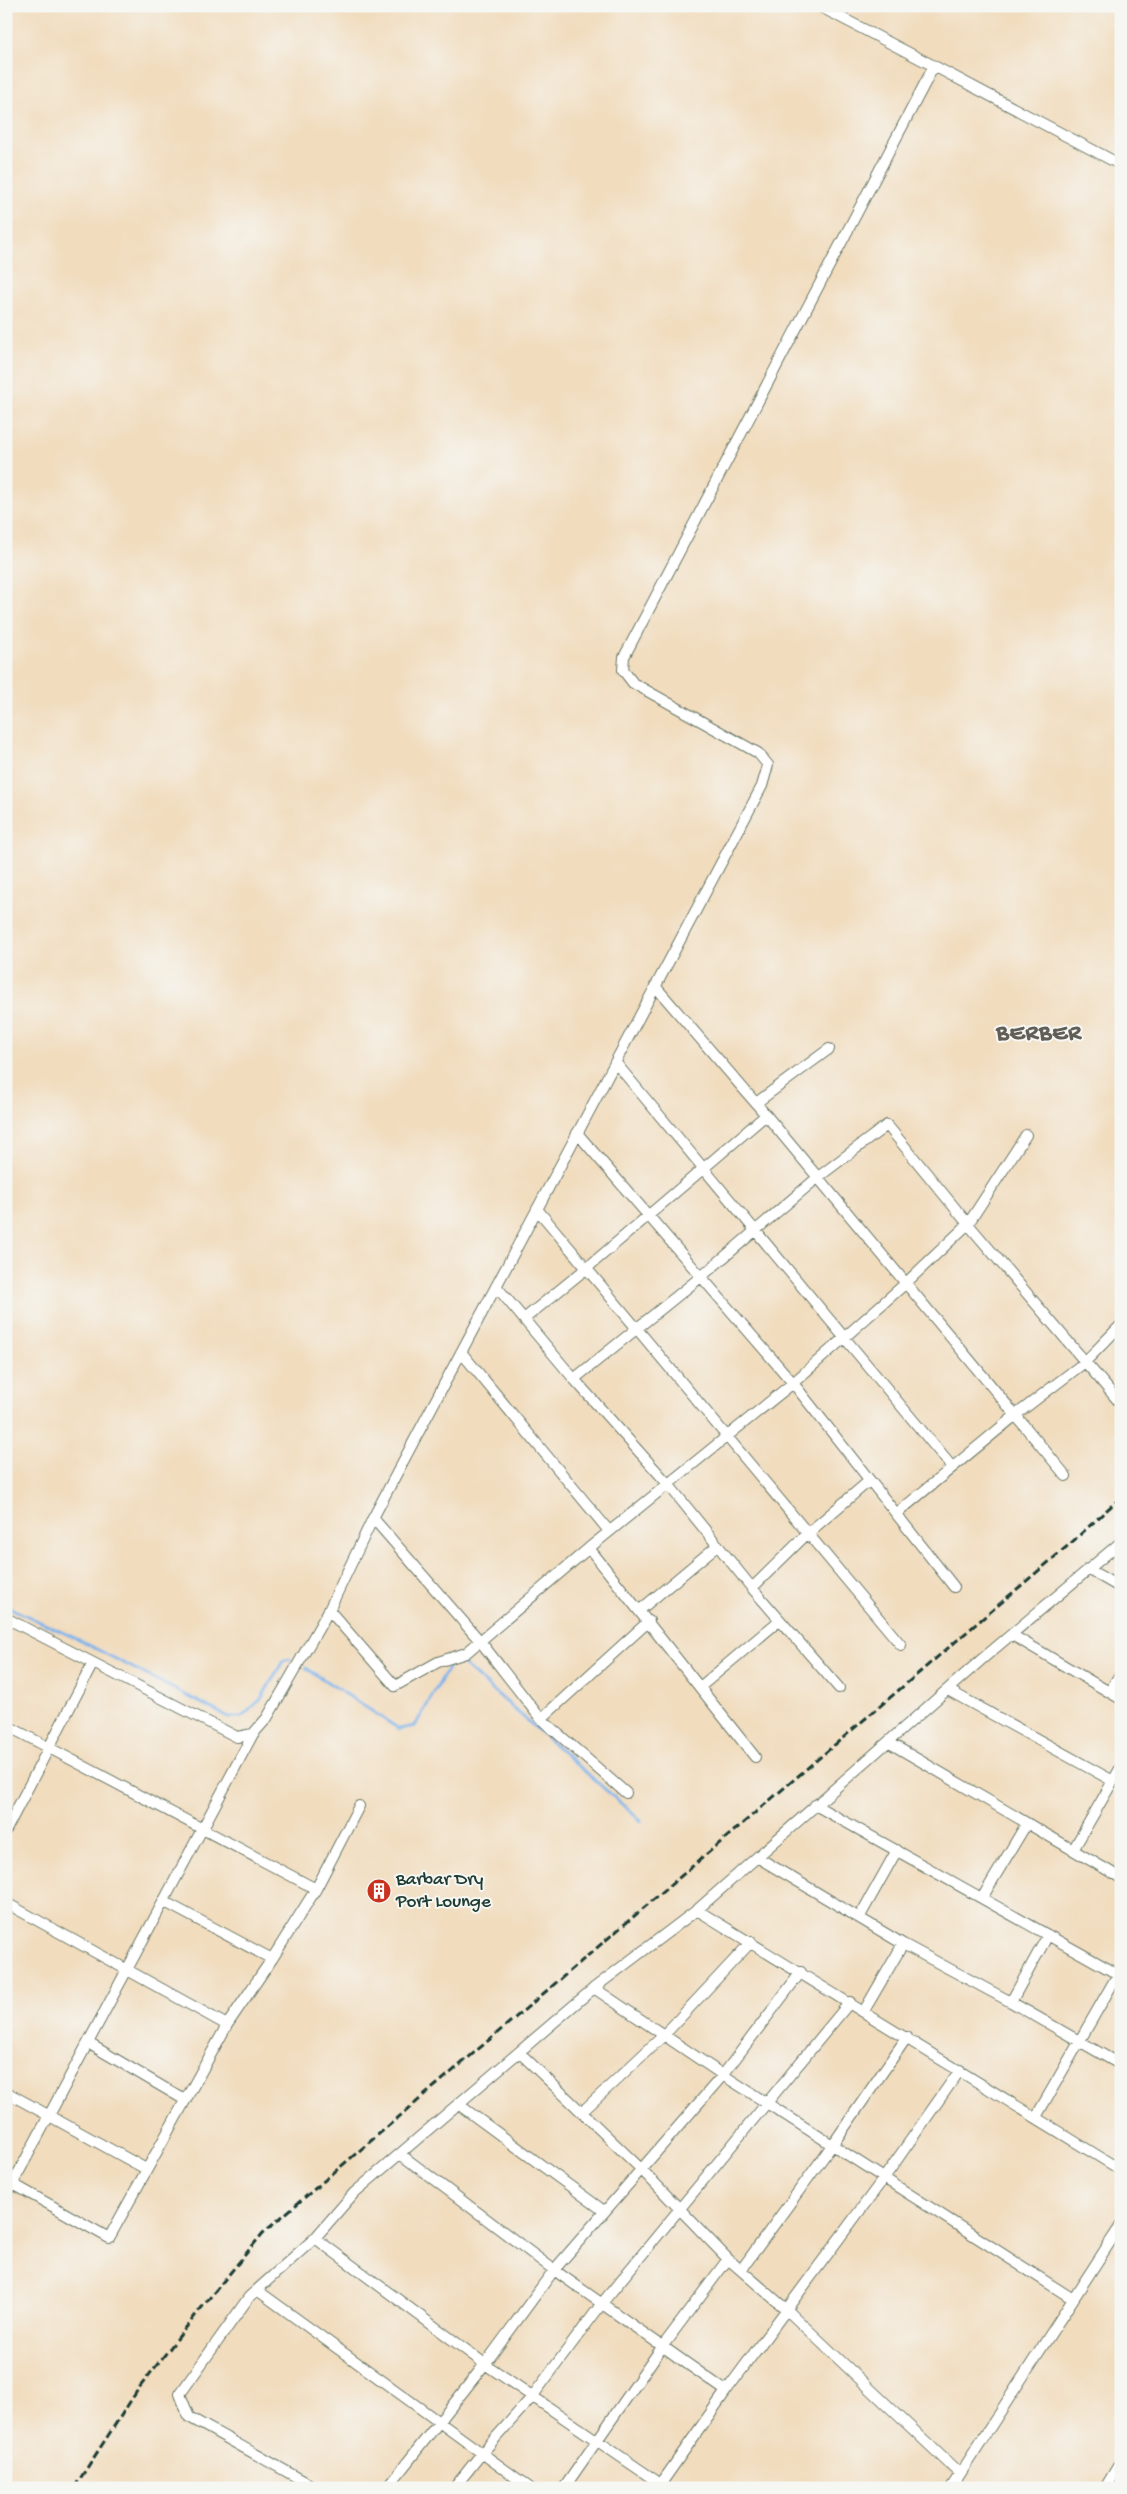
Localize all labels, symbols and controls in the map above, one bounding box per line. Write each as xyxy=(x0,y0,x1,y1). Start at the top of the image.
district label: BERBER xyxy=(995,1020,1082,1049)
place label: Barbar Dry Port Lounge xyxy=(395,1869,491,1914)
building icon: Barbar Dry Port Lounge xyxy=(366,1878,392,1904)

